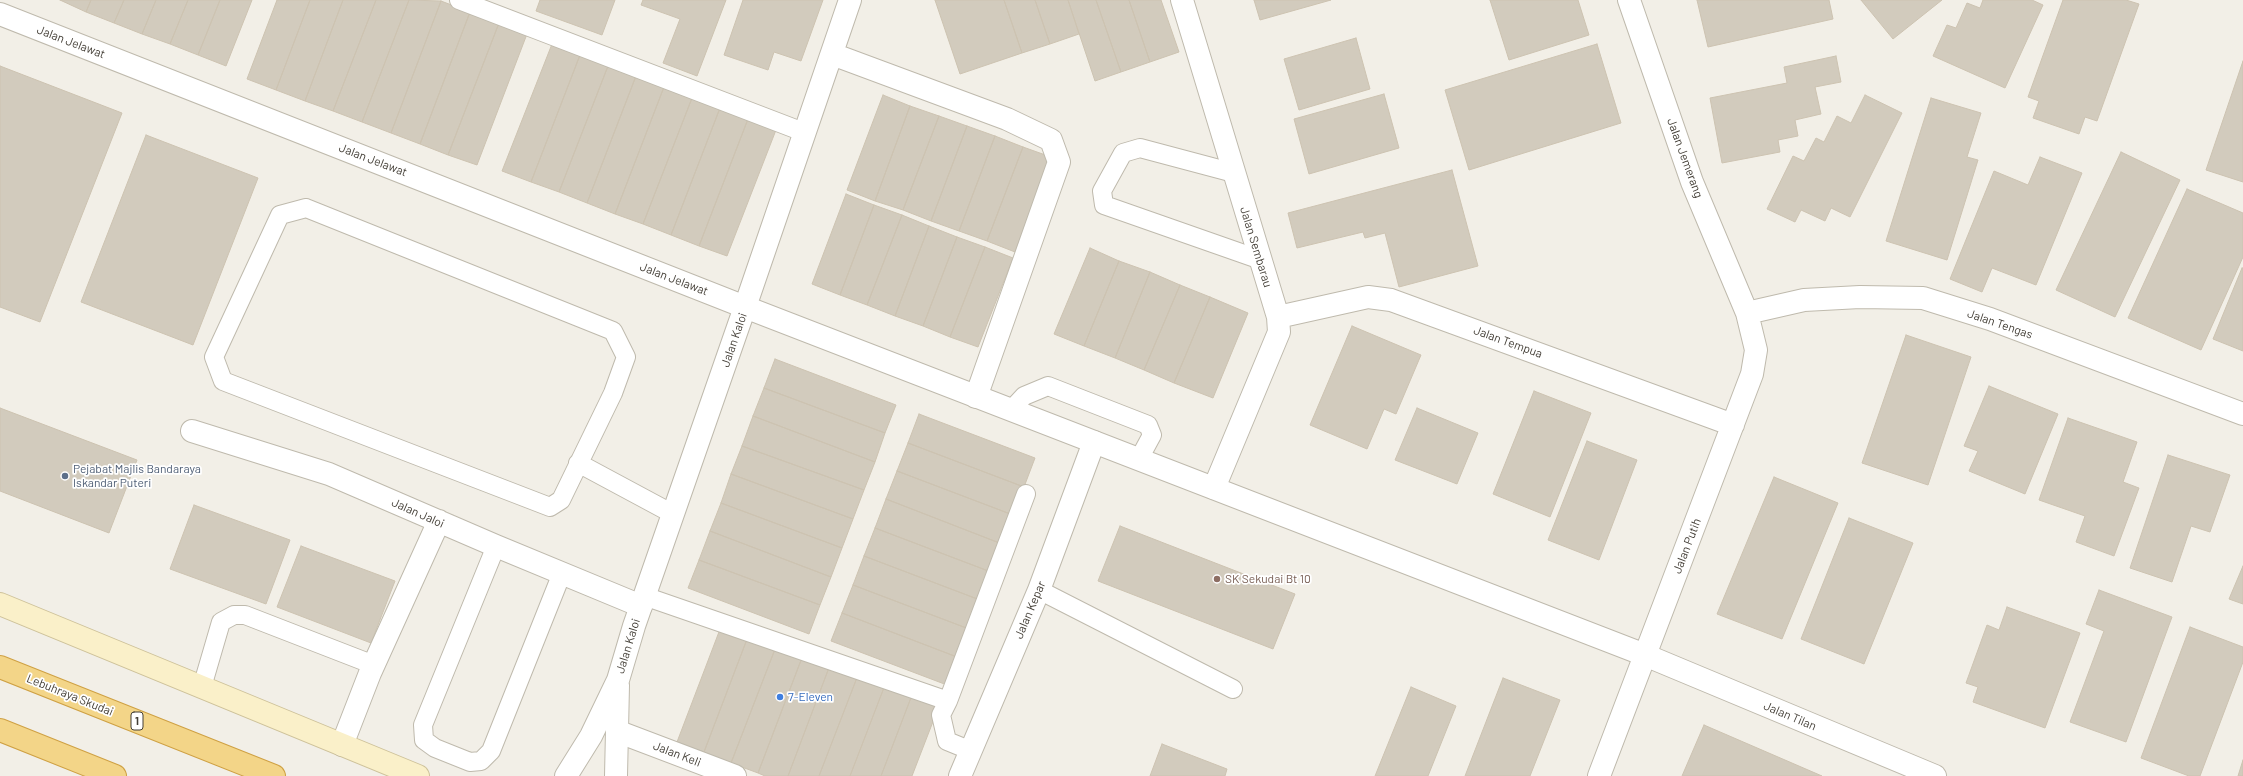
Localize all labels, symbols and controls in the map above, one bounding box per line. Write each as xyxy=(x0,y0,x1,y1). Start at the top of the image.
street label: Jalan Jelawat xyxy=(35,22,107,62)
street label: Jalan Jemerang xyxy=(1664,116,1706,200)
street label: Jalan Jelawat xyxy=(337,140,409,180)
street label: Jalan Sembarau xyxy=(1237,205,1275,289)
street label: Jalan Jelawat xyxy=(638,259,710,299)
street label: Jalan Tengas xyxy=(1966,306,2034,342)
street label: Jalan Kaloi xyxy=(718,311,750,369)
street label: Jalan Tempua xyxy=(1472,323,1544,361)
place label: Pejabat Majlis Bandaraya Iskandar Puteri xyxy=(73,462,201,490)
marker: Pejabat Majlis Bandaraya Iskandar Puteri xyxy=(60,471,70,481)
street label: Jalan Jaloi xyxy=(389,495,447,531)
street label: Jalan Putih xyxy=(1670,516,1704,576)
place label: SK Sekudai Bt 10 xyxy=(1225,572,1311,586)
marker: SK Sekudai Bt 10 xyxy=(1212,574,1222,584)
street label: Jalan Kepar xyxy=(1011,579,1049,641)
street label: Jalan Kaloi xyxy=(613,617,643,675)
street label: Lebuhraya Skudai xyxy=(25,671,115,719)
place label: 7-Eleven xyxy=(788,690,833,704)
marker: 7-Eleven xyxy=(775,692,785,702)
street label: Jalan Tilan xyxy=(1761,698,1819,734)
road number: 1 xyxy=(131,712,143,730)
street label: Jalan Keli xyxy=(651,738,703,770)

